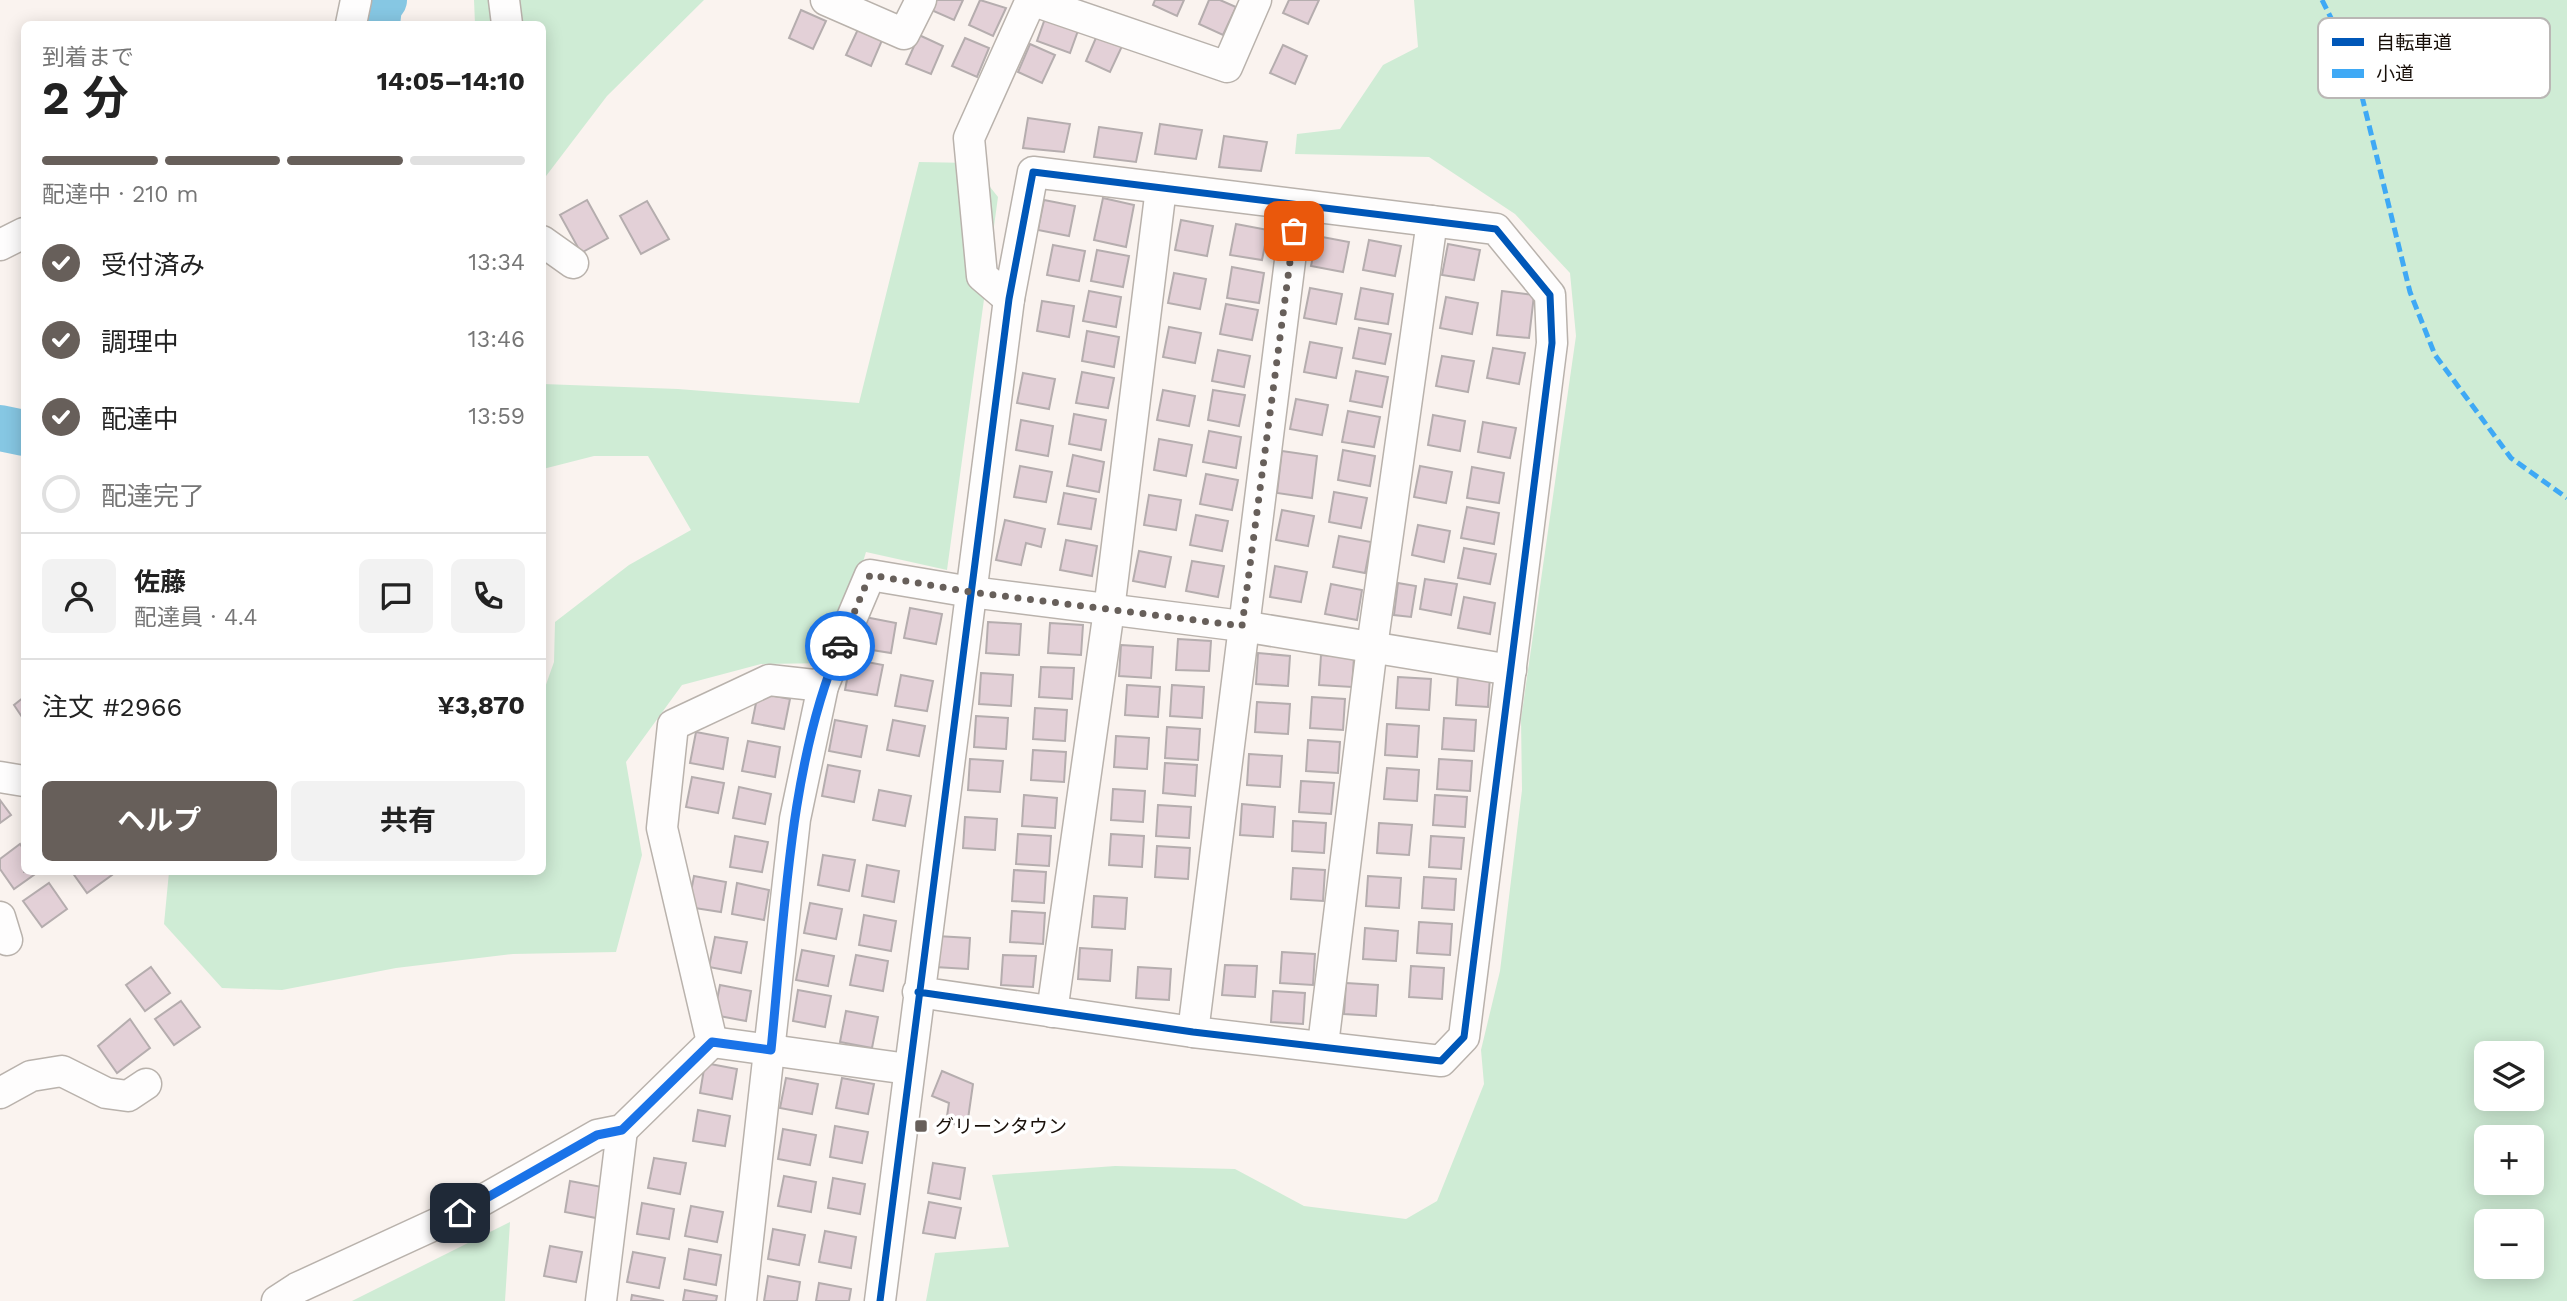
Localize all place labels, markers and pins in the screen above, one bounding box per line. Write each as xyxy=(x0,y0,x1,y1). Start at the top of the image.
pin xyxy=(1264,201,1324,261)
place label: グリーンタウン xyxy=(935,1115,1067,1138)
marker: グリーンタウン xyxy=(913,1118,929,1134)
pin xyxy=(430,1183,490,1243)

